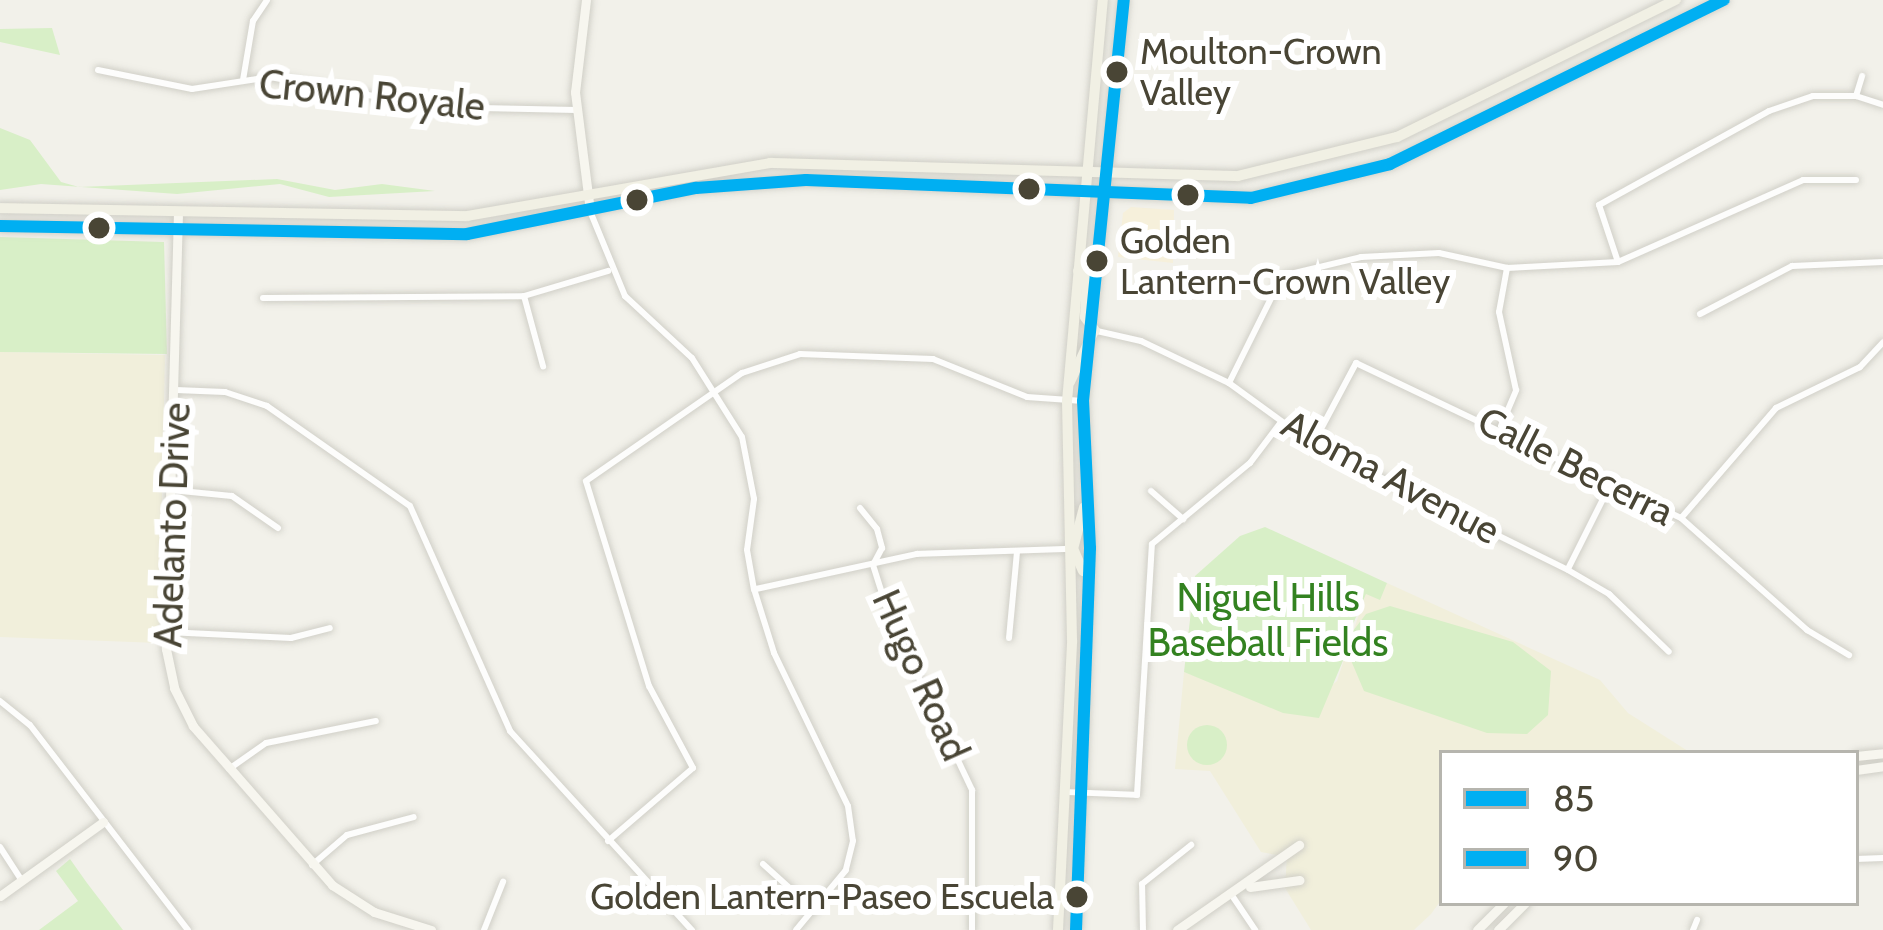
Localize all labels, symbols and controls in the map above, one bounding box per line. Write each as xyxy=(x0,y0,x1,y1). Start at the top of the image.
place label: Moulton-Crown Valley xyxy=(1140,29,1382,114)
street label: Crown Royale xyxy=(257,60,487,130)
marker: Moulton-Crown Valley xyxy=(1106,61,1128,83)
unlabelled marker xyxy=(1018,178,1040,200)
unlabelled marker xyxy=(1177,184,1199,206)
unlabelled marker xyxy=(626,189,648,211)
unlabelled marker xyxy=(88,217,110,239)
place label: Golden Lantern-Crown Valley xyxy=(1120,218,1450,303)
marker: Golden Lantern-Crown Valley xyxy=(1086,250,1108,272)
street label: Calle Becerra xyxy=(1470,397,1682,535)
street label: Aloma Avenue xyxy=(1274,400,1508,554)
street label: Adelanto Drive xyxy=(144,402,200,648)
park label: Niguel Hills Baseball Fields xyxy=(1148,575,1388,666)
street label: Hugo Road xyxy=(863,582,979,768)
legend xyxy=(1439,750,1859,906)
text: 85 xyxy=(1553,776,1594,820)
text: 90 xyxy=(1553,836,1599,880)
place label: Golden Lantern-Paseo Escuela xyxy=(590,875,1054,919)
marker: Golden Lantern-Paseo Escuela xyxy=(1066,886,1088,908)

